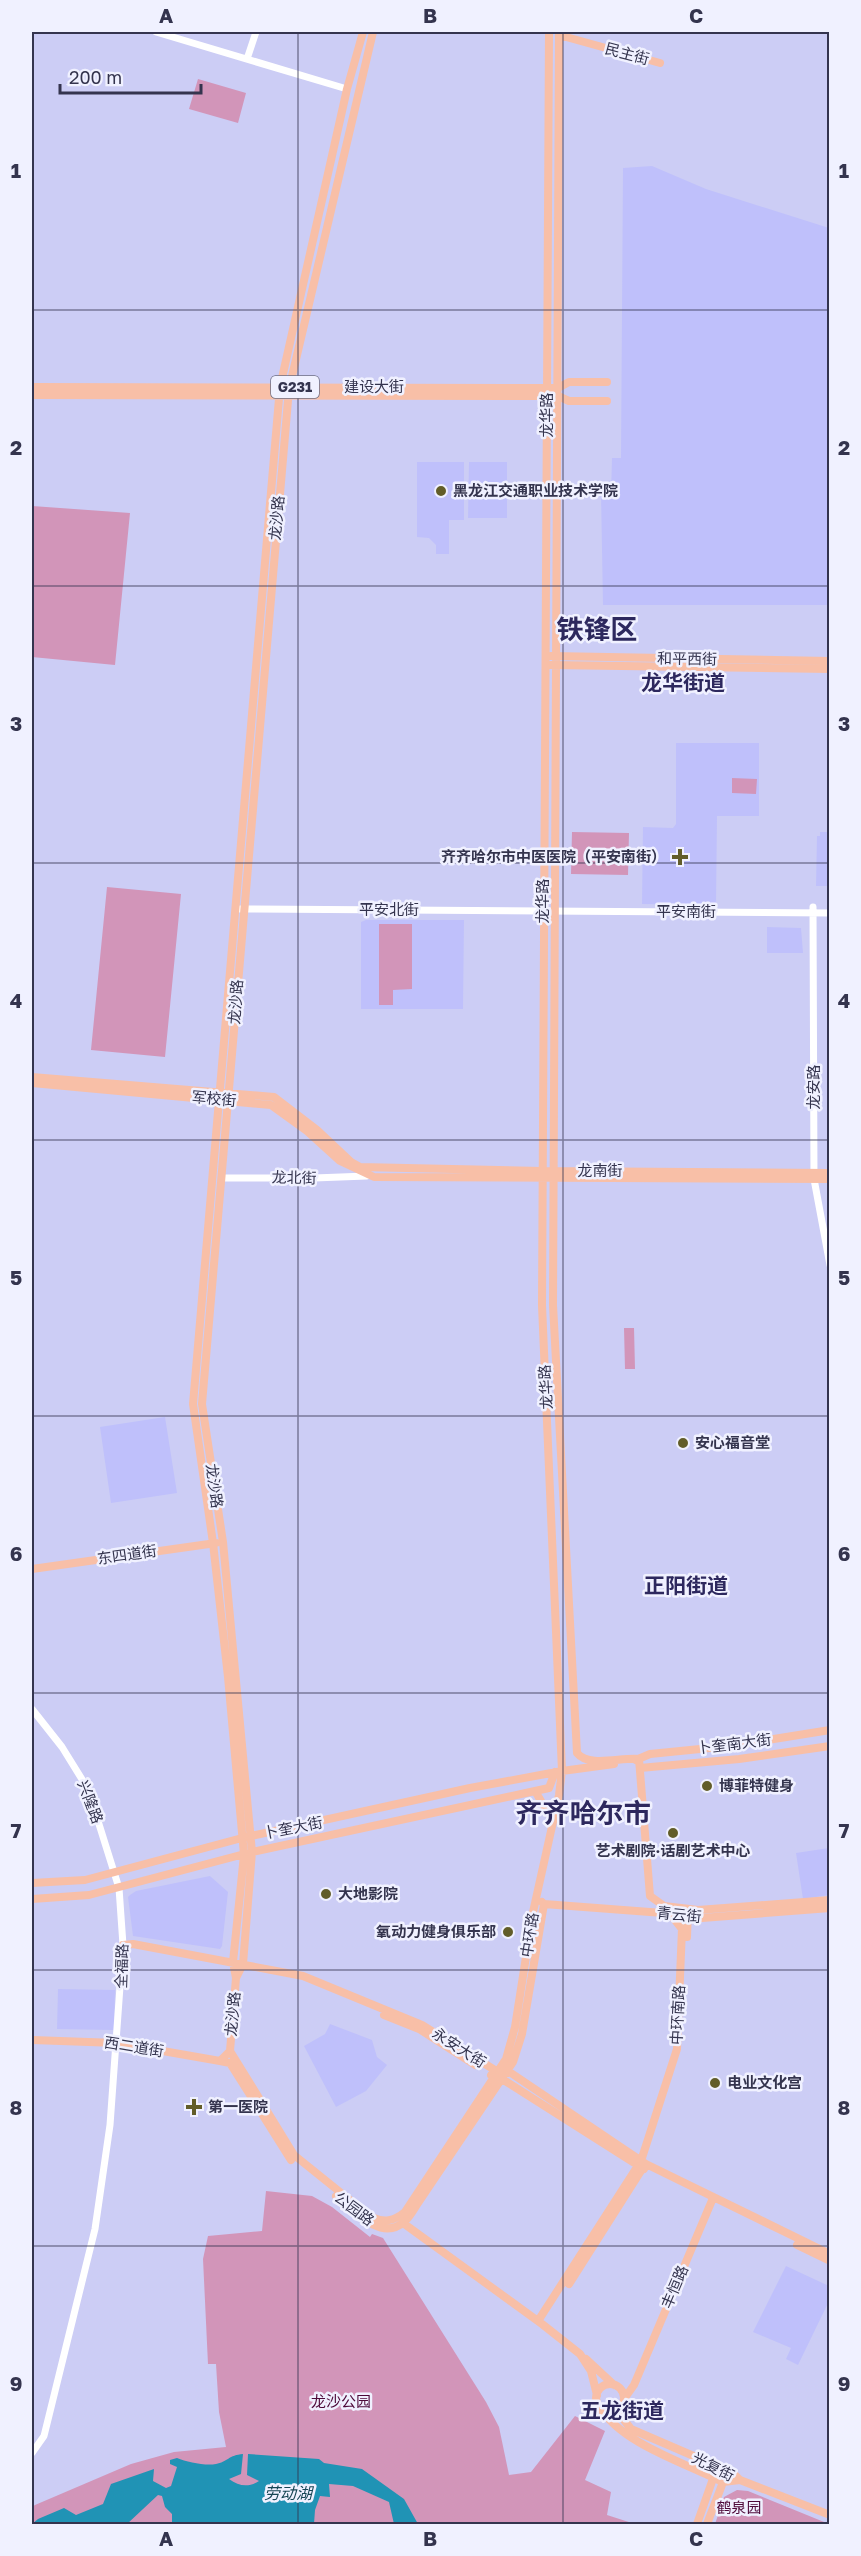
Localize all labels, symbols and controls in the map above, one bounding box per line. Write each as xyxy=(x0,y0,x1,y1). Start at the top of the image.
text: A xyxy=(159,3,173,27)
text: B xyxy=(423,3,437,27)
text: C xyxy=(689,3,703,27)
street label: 民主街 xyxy=(603,39,651,68)
scale bar xyxy=(60,57,201,95)
text: 200 m xyxy=(69,66,122,88)
text: 1 xyxy=(11,158,21,182)
text: 1 xyxy=(839,158,849,182)
road number: G231 xyxy=(271,376,319,398)
street label: 建设大街 xyxy=(344,377,404,395)
street label: 龙华路 xyxy=(537,392,555,438)
text: 2 xyxy=(10,435,22,459)
text: 2 xyxy=(838,435,850,459)
place label: 黑龙江交通职业技术学院 xyxy=(453,481,618,499)
marker: 黑龙江交通职业技术学院 xyxy=(434,484,448,498)
street label: 龙沙路 xyxy=(265,495,287,541)
district label: 铁锋区 xyxy=(557,613,638,645)
street label: 和平西街 xyxy=(657,648,717,668)
district label: 龙华街道 xyxy=(641,669,725,695)
text: 3 xyxy=(10,711,22,735)
text: 3 xyxy=(838,711,850,735)
place label: 齐齐哈尔市中医医院（平安南街） xyxy=(441,847,666,865)
marker: 齐齐哈尔市中医医院（平安南街） xyxy=(671,848,689,866)
street label: 龙华路 xyxy=(533,878,551,924)
street label: 平安北街 xyxy=(359,900,419,918)
street label: 平安南街 xyxy=(656,902,716,920)
street label: 龙沙路 xyxy=(224,979,246,1025)
text: 4 xyxy=(10,988,22,1012)
text: 4 xyxy=(838,988,850,1012)
street label: 龙安路 xyxy=(804,1064,822,1110)
street label: 军校街 xyxy=(191,1087,237,1109)
street label: 龙南街 xyxy=(577,1161,623,1179)
street label: 龙北街 xyxy=(271,1168,317,1186)
text: 5 xyxy=(10,1265,22,1289)
text: 5 xyxy=(838,1265,850,1289)
street label: 龙华路 xyxy=(535,1364,555,1410)
place label: 安心福音堂 xyxy=(695,1433,770,1451)
marker: 安心福音堂 xyxy=(676,1436,690,1450)
street label: 龙沙路 xyxy=(203,1462,227,1509)
text: 6 xyxy=(10,1541,22,1565)
street label: 东四道街 xyxy=(96,1541,158,1567)
text: 6 xyxy=(838,1541,850,1565)
district label: 正阳街道 xyxy=(644,1572,728,1598)
street label: 卜奎南大街 xyxy=(696,1730,772,1757)
place label: 博菲特健身 xyxy=(719,1776,794,1794)
street label: 兴隆路 xyxy=(74,1777,107,1826)
marker: 博菲特健身 xyxy=(700,1779,714,1793)
district label: 齐齐哈尔市 xyxy=(516,1797,651,1829)
street label: 卜奎大街 xyxy=(262,1812,324,1842)
text: 7 xyxy=(11,1818,22,1842)
text: 7 xyxy=(839,1818,850,1842)
marker: 艺术剧院·话剧艺术中心 xyxy=(666,1826,680,1840)
place label: 艺术剧院·话剧艺术中心 xyxy=(596,1841,750,1859)
place label: 大地影院 xyxy=(338,1884,398,1902)
marker: 大地影院 xyxy=(319,1887,333,1901)
street label: 青云街 xyxy=(656,1903,702,1925)
street label: 中环路 xyxy=(517,1911,541,1958)
place label: 氧动力健身俱乐部 xyxy=(376,1922,496,1940)
marker: 氧动力健身俱乐部 xyxy=(501,1925,515,1939)
street label: 全福路 xyxy=(111,1943,131,1989)
street label: 中环南路 xyxy=(666,1985,688,2045)
street label: 龙沙路 xyxy=(221,1991,243,2037)
street label: 永安大街 xyxy=(429,2024,490,2071)
street label: 西二道街 xyxy=(103,2032,165,2060)
place label: 电业文化宫 xyxy=(727,2073,802,2091)
marker: 电业文化宫 xyxy=(708,2076,722,2090)
text: 8 xyxy=(10,2095,22,2119)
text: 8 xyxy=(838,2095,850,2119)
place label: 第一医院 xyxy=(208,2097,268,2115)
marker: 第一医院 xyxy=(185,2098,203,2116)
street label: 公园路 xyxy=(331,2187,378,2229)
street label: 丰恒路 xyxy=(657,2262,691,2311)
text: 9 xyxy=(10,2371,22,2395)
text: 9 xyxy=(838,2371,850,2395)
park label: 龙沙公园 xyxy=(311,2392,371,2410)
district label: 五龙街道 xyxy=(580,2397,664,2423)
street label: 光复街 xyxy=(689,2448,738,2484)
water label: 劳动湖 xyxy=(264,2483,315,2503)
park label: 鹤泉园 xyxy=(716,2498,762,2516)
text: A xyxy=(159,2526,173,2550)
text: B xyxy=(423,2526,437,2550)
text: C xyxy=(689,2526,703,2550)

